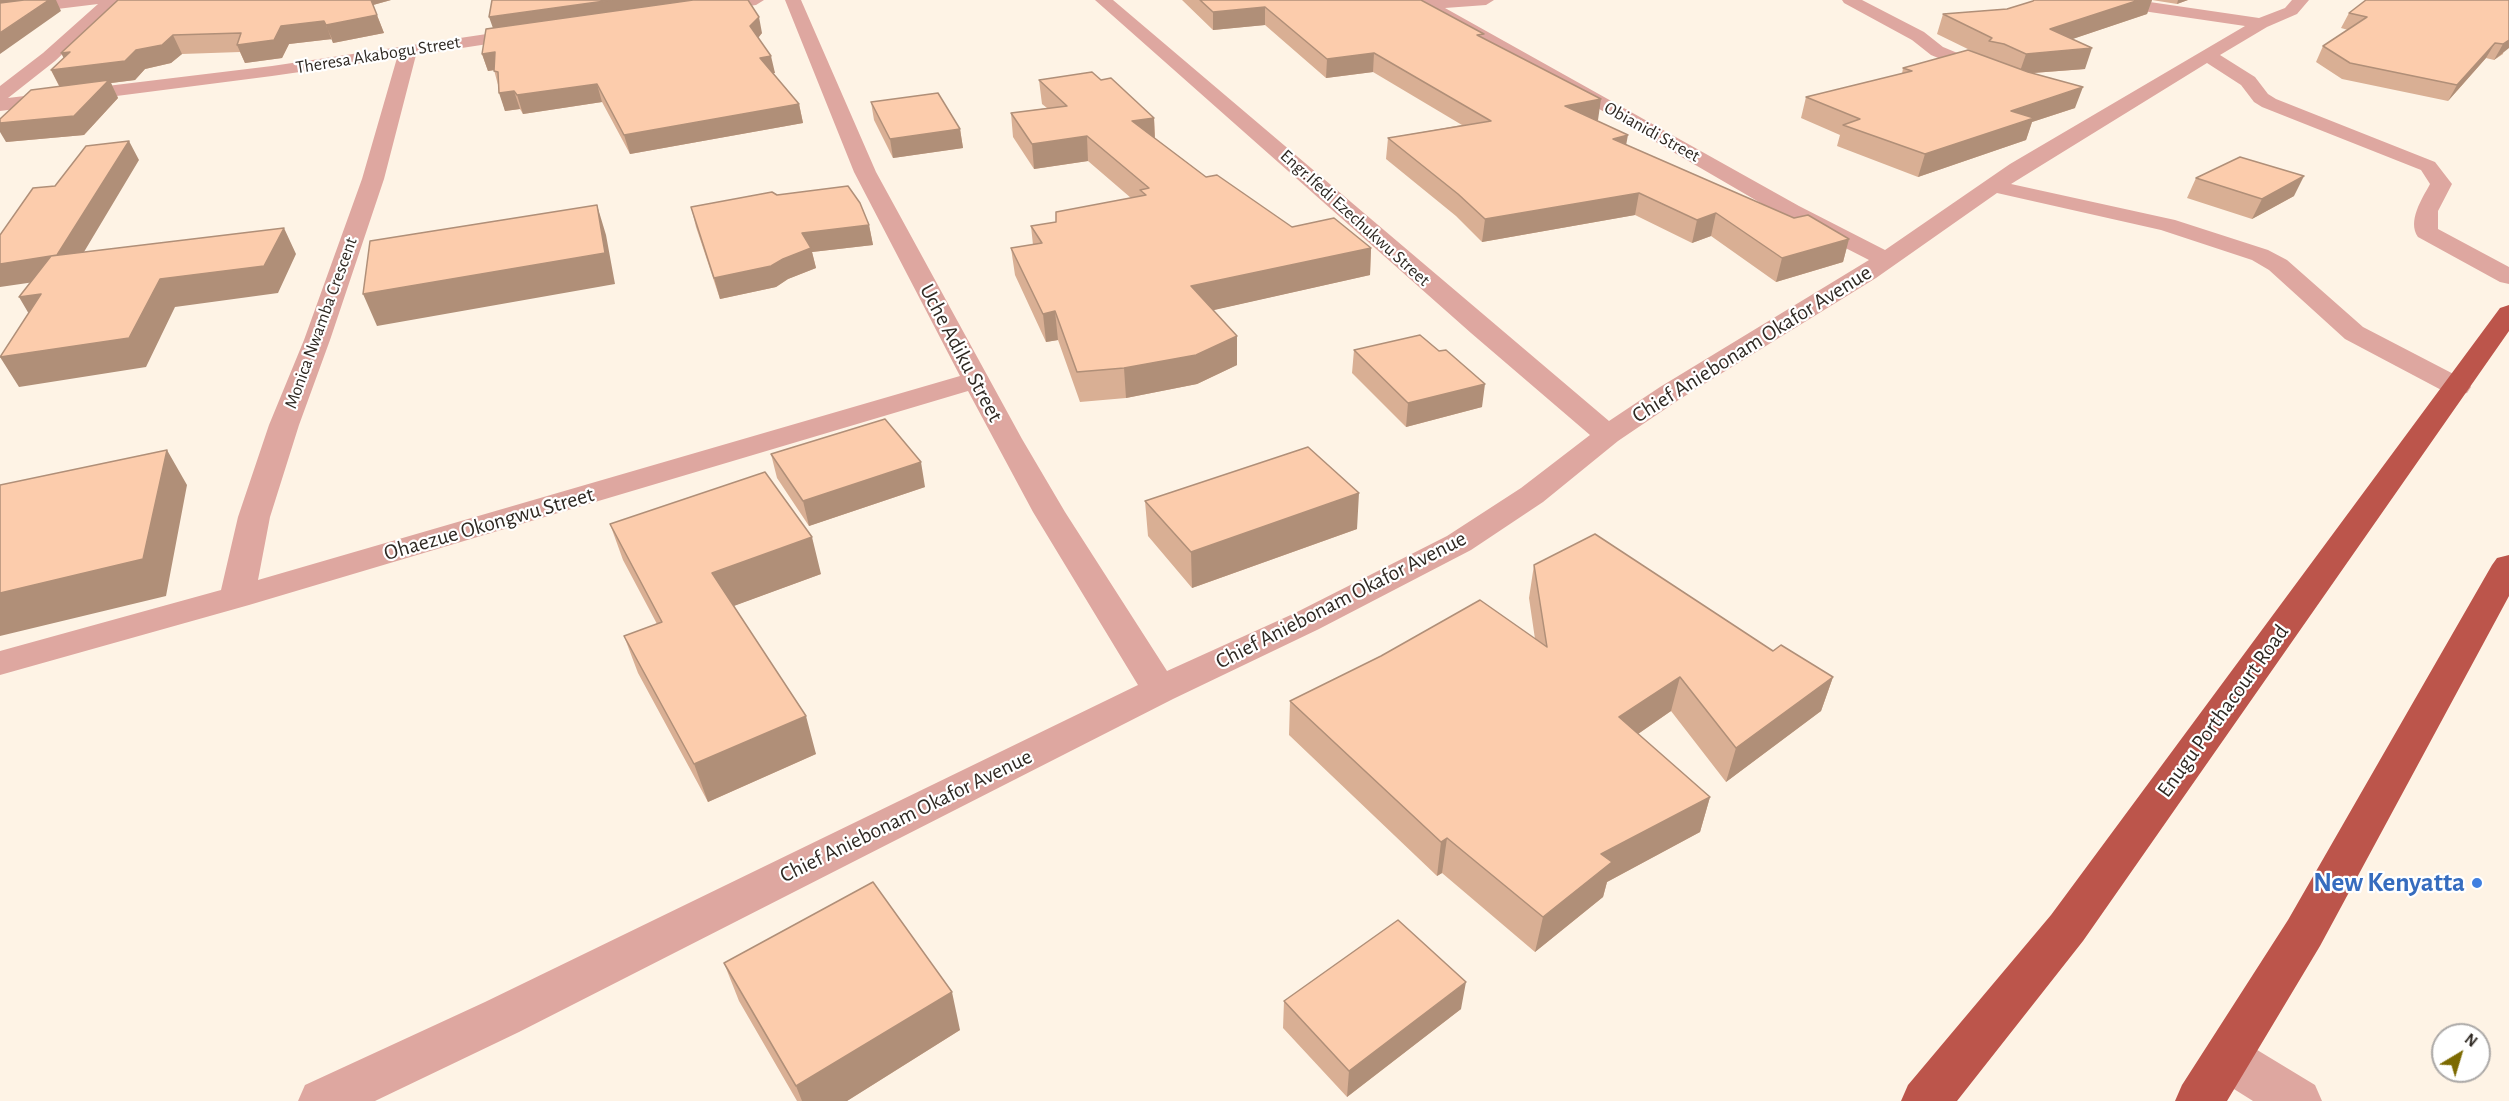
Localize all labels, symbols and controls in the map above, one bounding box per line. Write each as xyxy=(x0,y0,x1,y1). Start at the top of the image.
street label: Theresa Akabogu Street xyxy=(294,31,462,79)
street label: Obianidi Street xyxy=(1600,97,1704,167)
street label: Engr.Ifedi Ezechukwu Street xyxy=(1276,145,1434,291)
street label: Monica Nwamba Crescent xyxy=(280,234,362,412)
street label: Chief Aniebonam Okafor Avenue xyxy=(1627,259,1877,429)
street label: Uche Adiku Street xyxy=(914,279,1008,427)
street label: Ohaezue Okongwu Street xyxy=(381,481,597,567)
street label: Chief Aniebonam Okafor Avenue xyxy=(1211,525,1471,675)
street label: Enugu Porthacourt Road xyxy=(2151,619,2295,803)
street label: Chief Aniebonam Okafor Avenue xyxy=(775,743,1037,889)
place label: New Kenyatta xyxy=(2313,867,2465,899)
marker: New Kenyatta xyxy=(2470,876,2484,890)
north arrow xyxy=(2431,1023,2491,1083)
text: N xyxy=(2462,1031,2480,1050)

